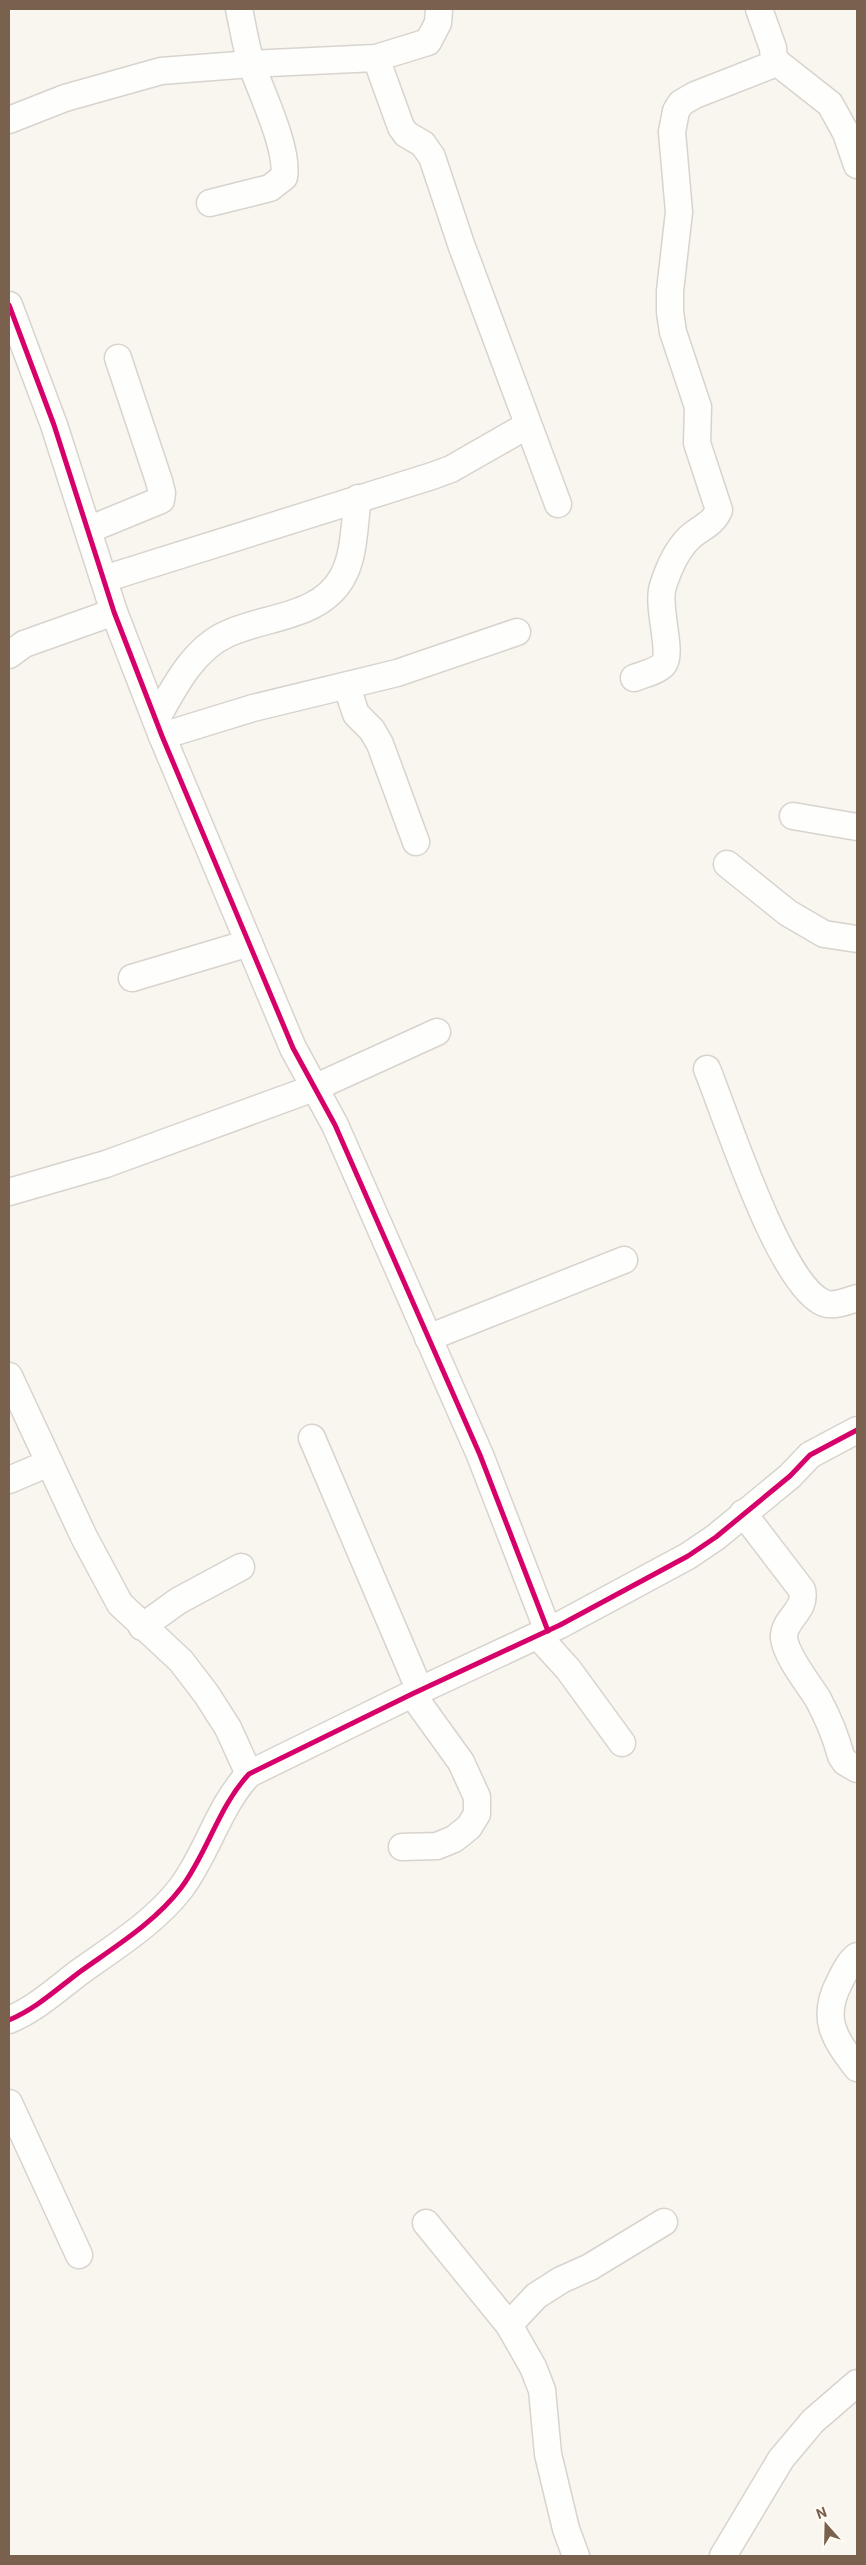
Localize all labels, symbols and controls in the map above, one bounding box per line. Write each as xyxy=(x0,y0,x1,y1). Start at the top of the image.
north arrow xyxy=(801,2500,851,2550)
text: N xyxy=(814,2504,829,2522)

